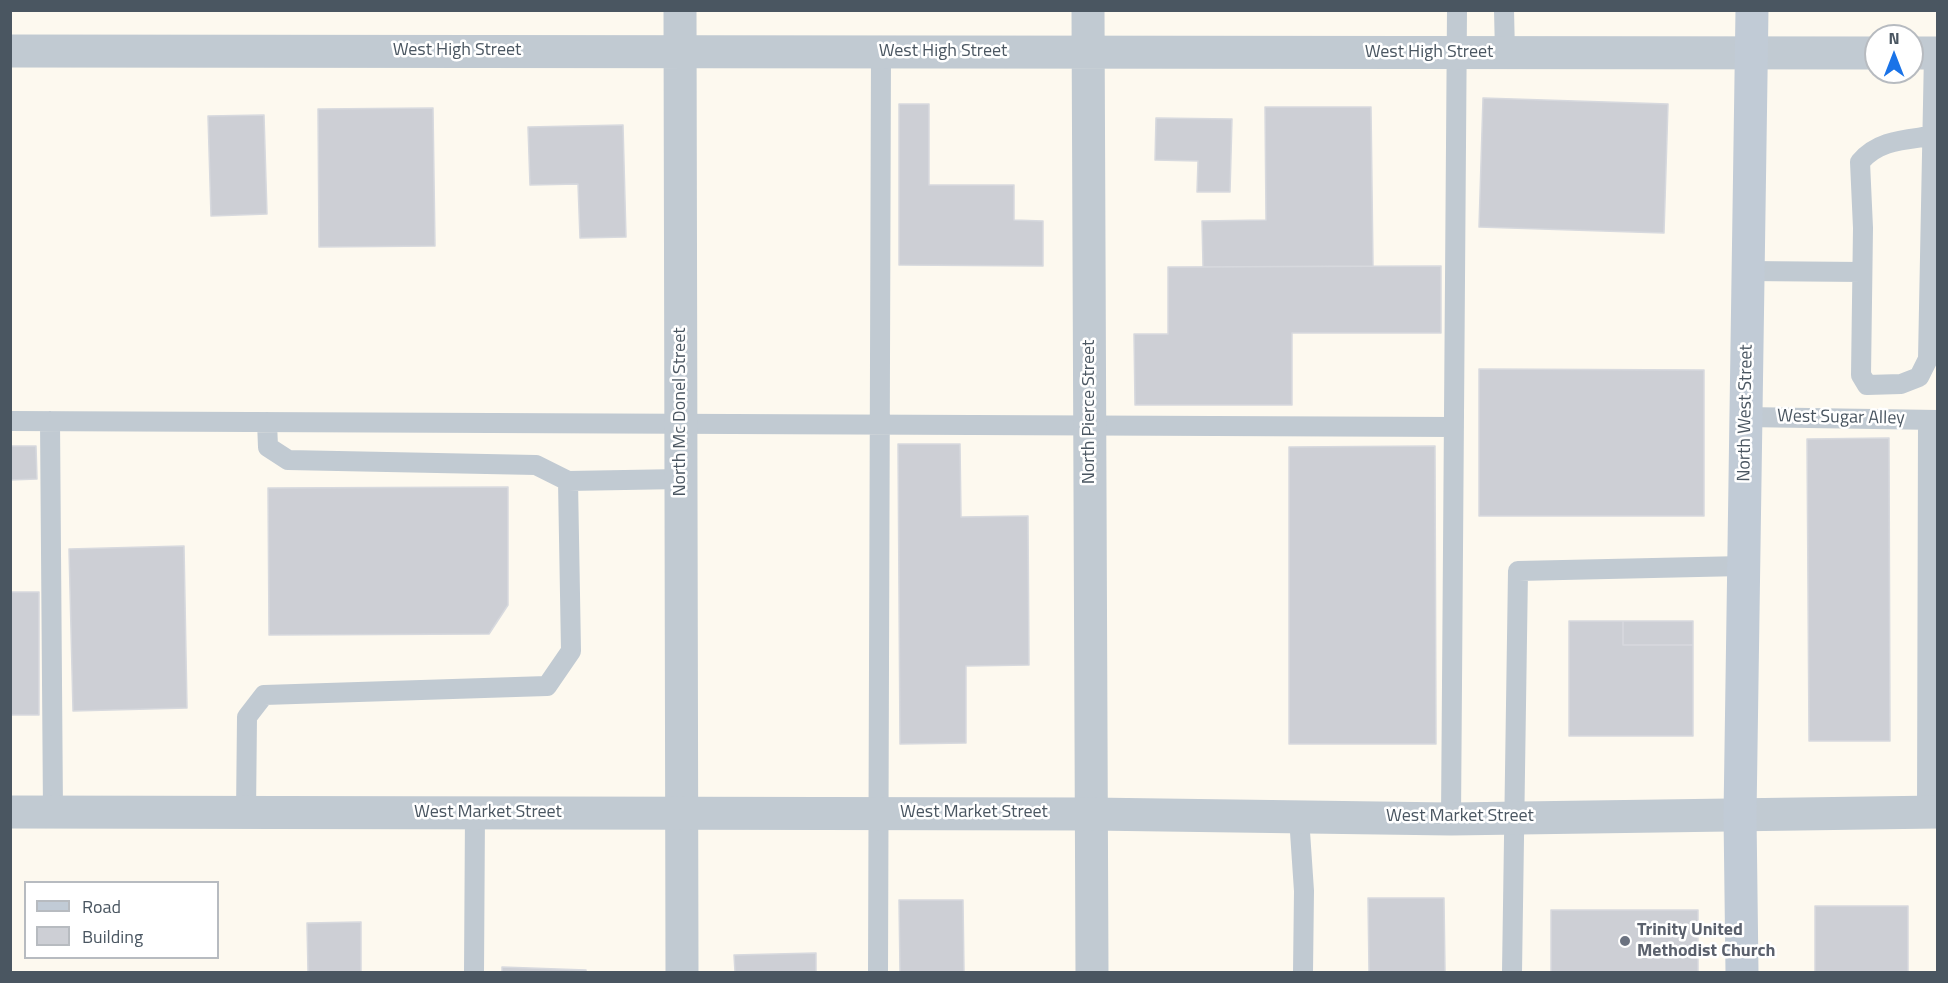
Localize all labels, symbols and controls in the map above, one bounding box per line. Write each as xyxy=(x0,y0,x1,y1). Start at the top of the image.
north arrow xyxy=(1864,24,1924,84)
text: N xyxy=(1888,26,1900,50)
street label: West High Street xyxy=(393,40,521,62)
street label: West High Street xyxy=(879,41,1007,63)
street label: West High Street xyxy=(1365,42,1493,64)
street label: North Mc Donel Street xyxy=(670,328,692,496)
street label: North Pierce Street xyxy=(1079,340,1101,484)
street label: North West Street xyxy=(1734,344,1758,482)
street label: West Sugar Alley xyxy=(1777,406,1905,430)
street label: West Market Street xyxy=(414,802,562,824)
street label: West Market Street xyxy=(900,802,1048,824)
street label: West Market Street xyxy=(1386,806,1534,828)
legend xyxy=(24,881,219,959)
text: Road xyxy=(82,893,121,920)
place label: Trinity United Methodist Church xyxy=(1637,920,1775,962)
text: Building xyxy=(82,923,143,950)
marker: Trinity United Methodist Church xyxy=(1618,934,1632,948)

